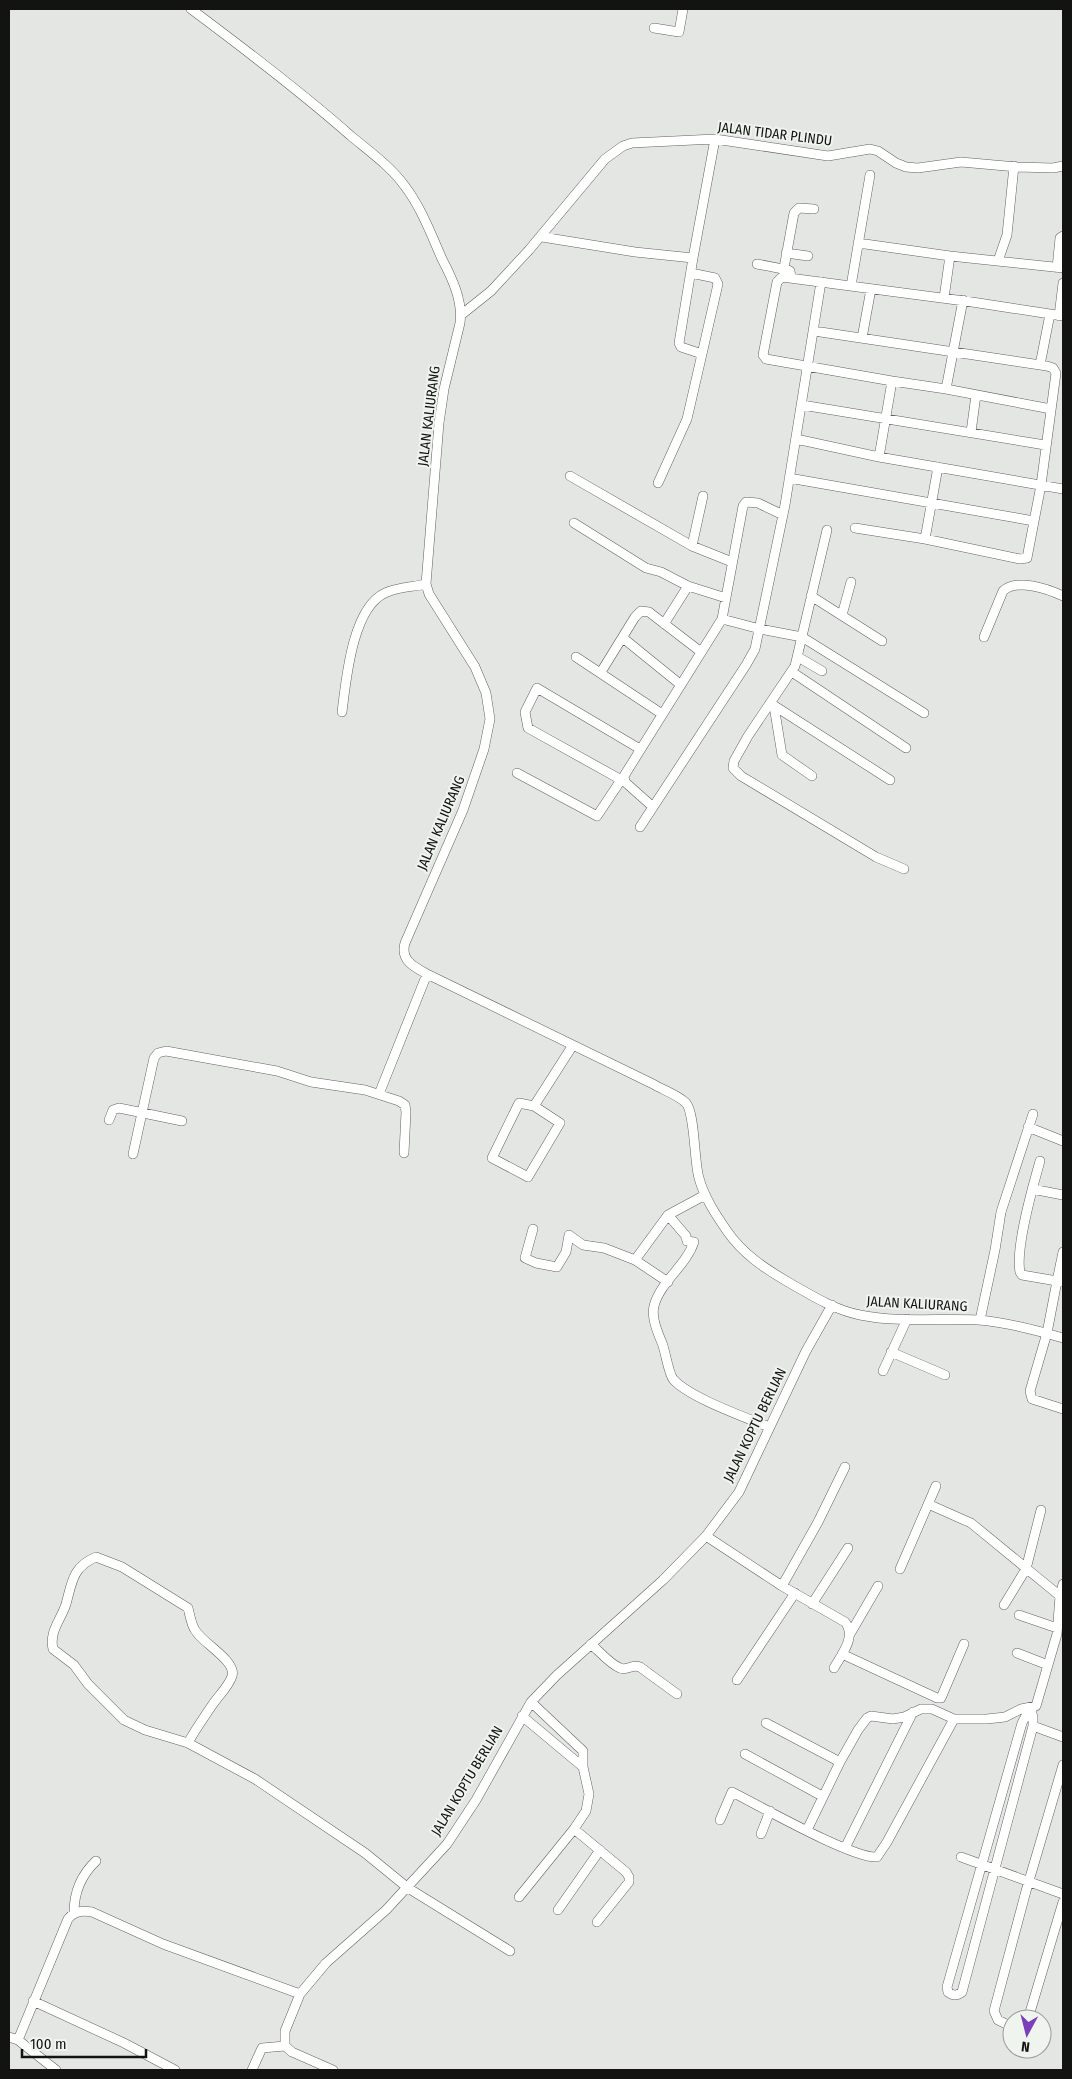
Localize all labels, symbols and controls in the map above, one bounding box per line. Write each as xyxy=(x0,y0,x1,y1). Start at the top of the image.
street label: JALAN TIDAR PLINDU xyxy=(717,119,833,149)
street label: JALAN KALIURANG xyxy=(414,365,444,467)
street label: JALAN KALIURANG xyxy=(413,773,469,873)
street label: JALAN KALIURANG xyxy=(866,1293,968,1315)
street label: JALAN KOPTU BERLIAN xyxy=(720,1365,790,1485)
street label: JALAN KOPTU BERLIAN xyxy=(427,1723,507,1839)
north arrow xyxy=(1002,2009,1052,2059)
scale bar xyxy=(22,2026,146,2058)
text: 100 m xyxy=(30,2035,67,2053)
text: N xyxy=(1020,2037,1031,2055)

